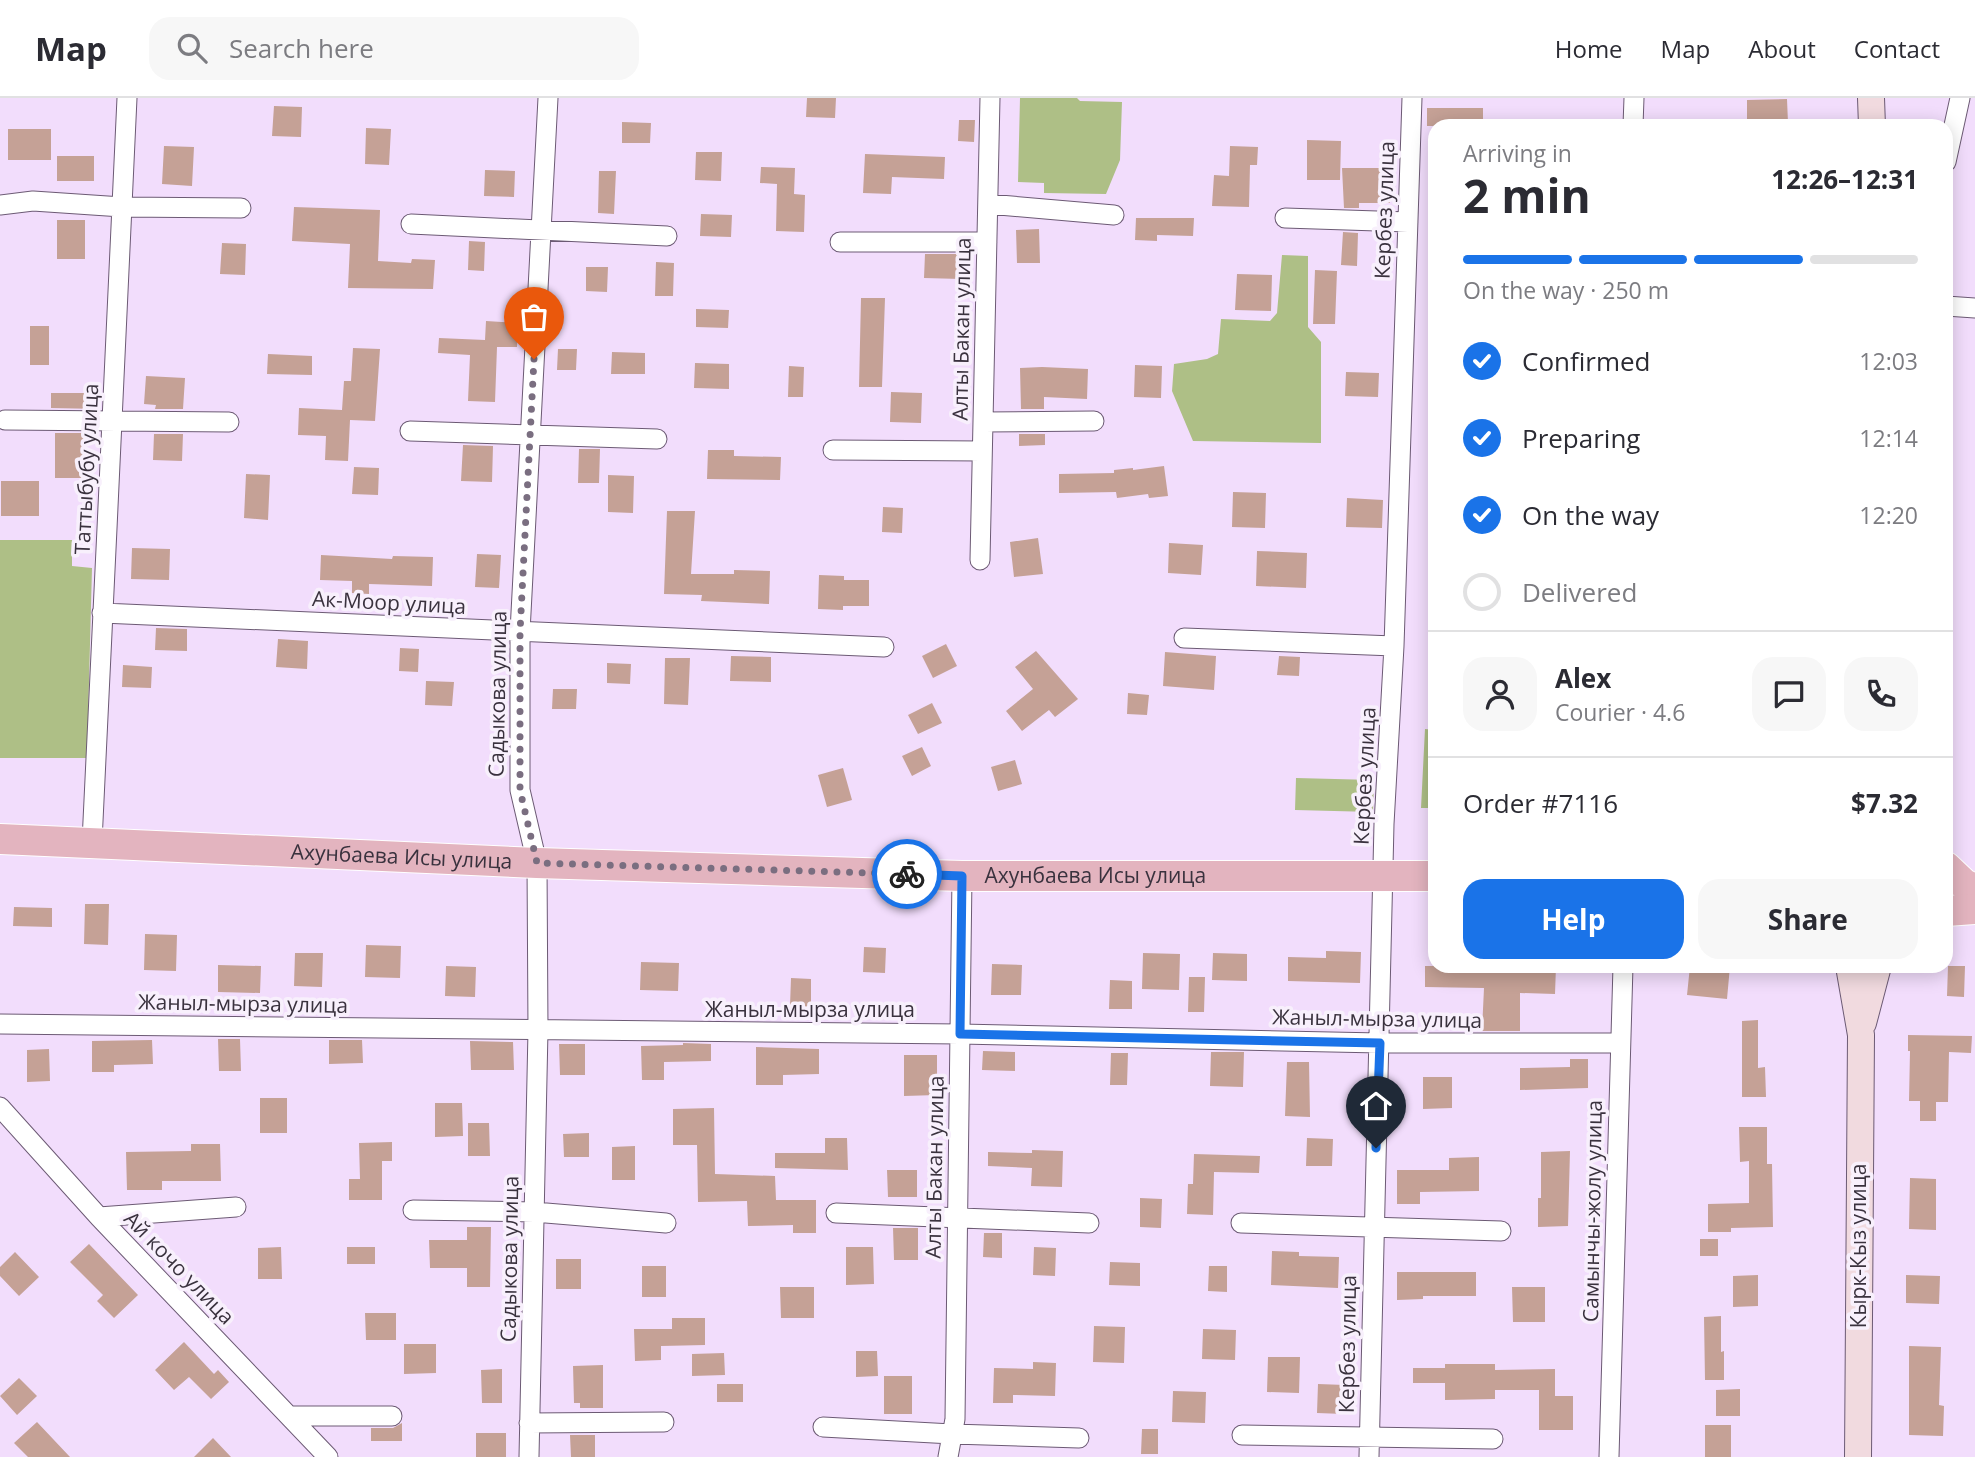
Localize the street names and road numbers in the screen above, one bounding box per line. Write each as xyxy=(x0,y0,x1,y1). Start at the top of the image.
street label: Кербез улица xyxy=(1368,140,1400,279)
street label: Алты Бакан улица xyxy=(945,237,977,421)
street label: Таттыбубу улица xyxy=(68,383,104,555)
street label: Ак-Моор улица xyxy=(311,584,467,620)
street label: Садыкова улица xyxy=(482,611,512,777)
street label: Кербез улица xyxy=(1346,706,1382,846)
street label: Ахунбаева Исы улица xyxy=(290,837,513,875)
street label: Ахунбаева Исы улица xyxy=(984,861,1206,889)
street label: Жаныл-мырза улица xyxy=(138,987,348,1019)
street label: Жаныл-мырза улица xyxy=(705,995,915,1023)
street label: Жаныл-мырза улица xyxy=(1272,1002,1482,1034)
street label: Алты Бакан улица xyxy=(918,1075,950,1259)
street label: Самынчы-жолу улица xyxy=(1576,1100,1608,1322)
street label: Кырк-Кыз улица xyxy=(1844,1164,1872,1328)
street label: Садыкова улица xyxy=(494,1176,524,1342)
street label: Ай кочо улица xyxy=(119,1205,241,1330)
street label: Кербез улица xyxy=(1332,1275,1362,1413)

